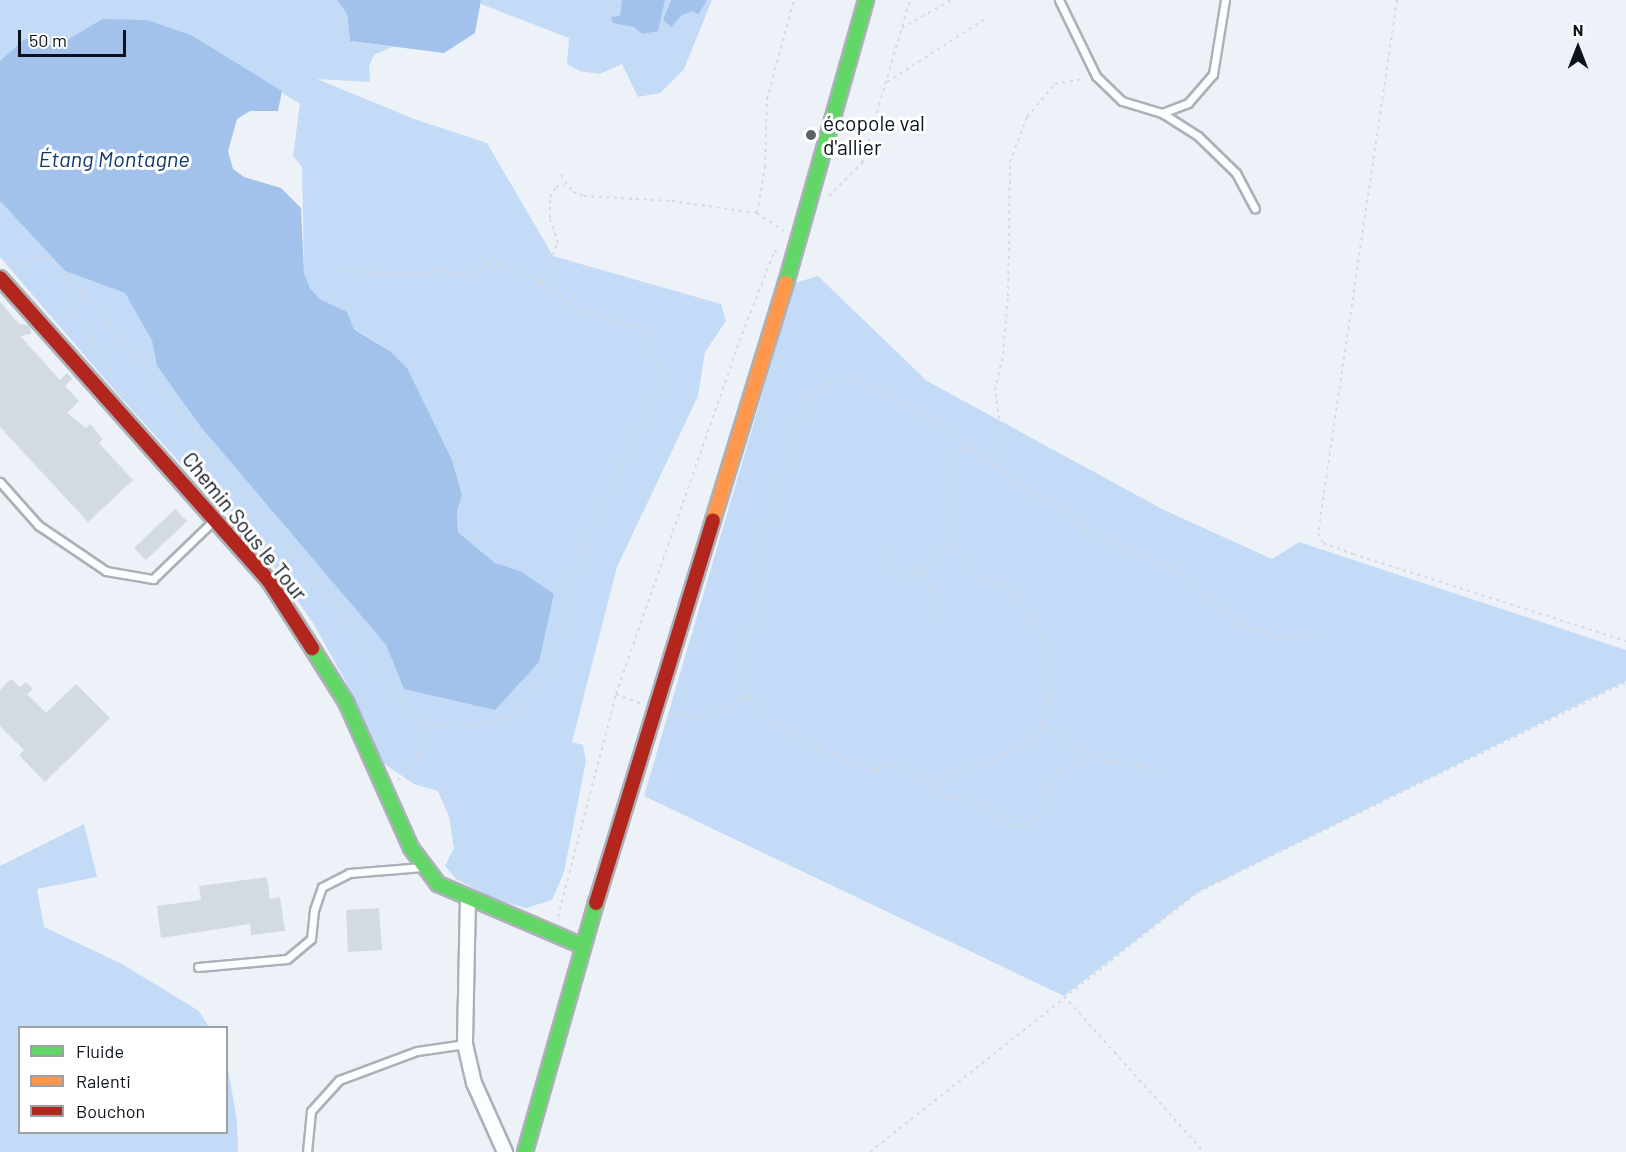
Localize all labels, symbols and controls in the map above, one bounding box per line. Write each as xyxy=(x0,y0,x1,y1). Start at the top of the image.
scale bar xyxy=(21,18,129,56)
north arrow xyxy=(1548,18,1608,78)
text: N xyxy=(1573,20,1583,39)
text: 50 m xyxy=(29,29,67,51)
place label: écopole val d'allier xyxy=(823,110,925,160)
marker: écopole val d'allier xyxy=(804,128,818,142)
water label: Étang Montagne xyxy=(38,146,190,172)
street label: Chemin Sous le Tour xyxy=(177,447,313,605)
legend xyxy=(18,1026,228,1134)
text: Fluide xyxy=(76,1040,124,1062)
text: Ralenti xyxy=(76,1070,131,1092)
text: Bouchon xyxy=(76,1100,145,1122)

